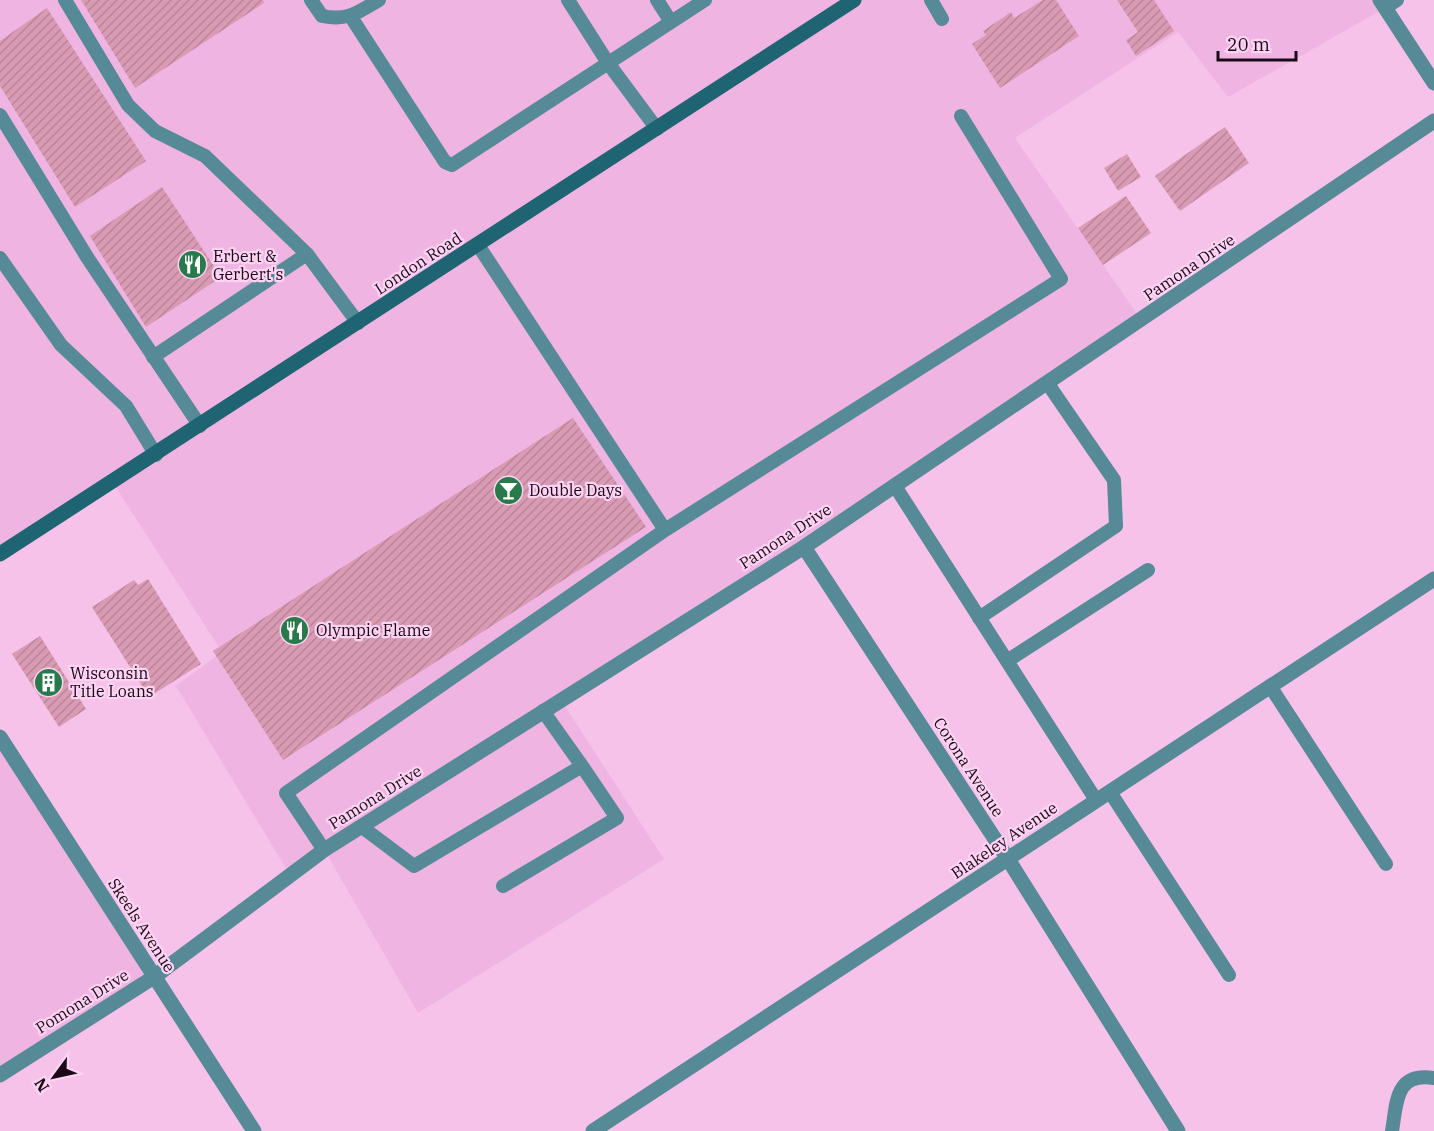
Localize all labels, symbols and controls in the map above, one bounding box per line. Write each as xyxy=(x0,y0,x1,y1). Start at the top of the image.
scale bar xyxy=(1218,24,1296,62)
text: 20 m xyxy=(1227,33,1270,56)
street label: London Road xyxy=(371,227,465,299)
street label: Pamona Drive xyxy=(1140,229,1238,305)
place label: Erbert & Gerbert's xyxy=(213,246,283,284)
restaurant icon: Erbert & Gerbert's xyxy=(176,249,208,281)
bar icon: Double Days xyxy=(492,474,524,506)
place label: Double Days xyxy=(529,480,622,500)
street label: Pamona Drive xyxy=(735,499,835,573)
restaurant icon: Olympic Flame xyxy=(279,614,311,646)
place label: Olympic Flame xyxy=(316,620,430,640)
place label: Wisconsin Title Loans xyxy=(70,663,154,701)
building icon: Wisconsin Title Loans xyxy=(33,666,65,698)
street label: Corona Avenue xyxy=(929,714,1009,820)
street label: Pamona Drive xyxy=(325,760,425,834)
street label: Blakeley Avenue xyxy=(947,797,1061,883)
street label: Skeels Avenue xyxy=(104,874,180,976)
street label: Pomona Drive xyxy=(32,964,132,1038)
north arrow xyxy=(24,1047,84,1107)
text: N xyxy=(30,1074,53,1096)

